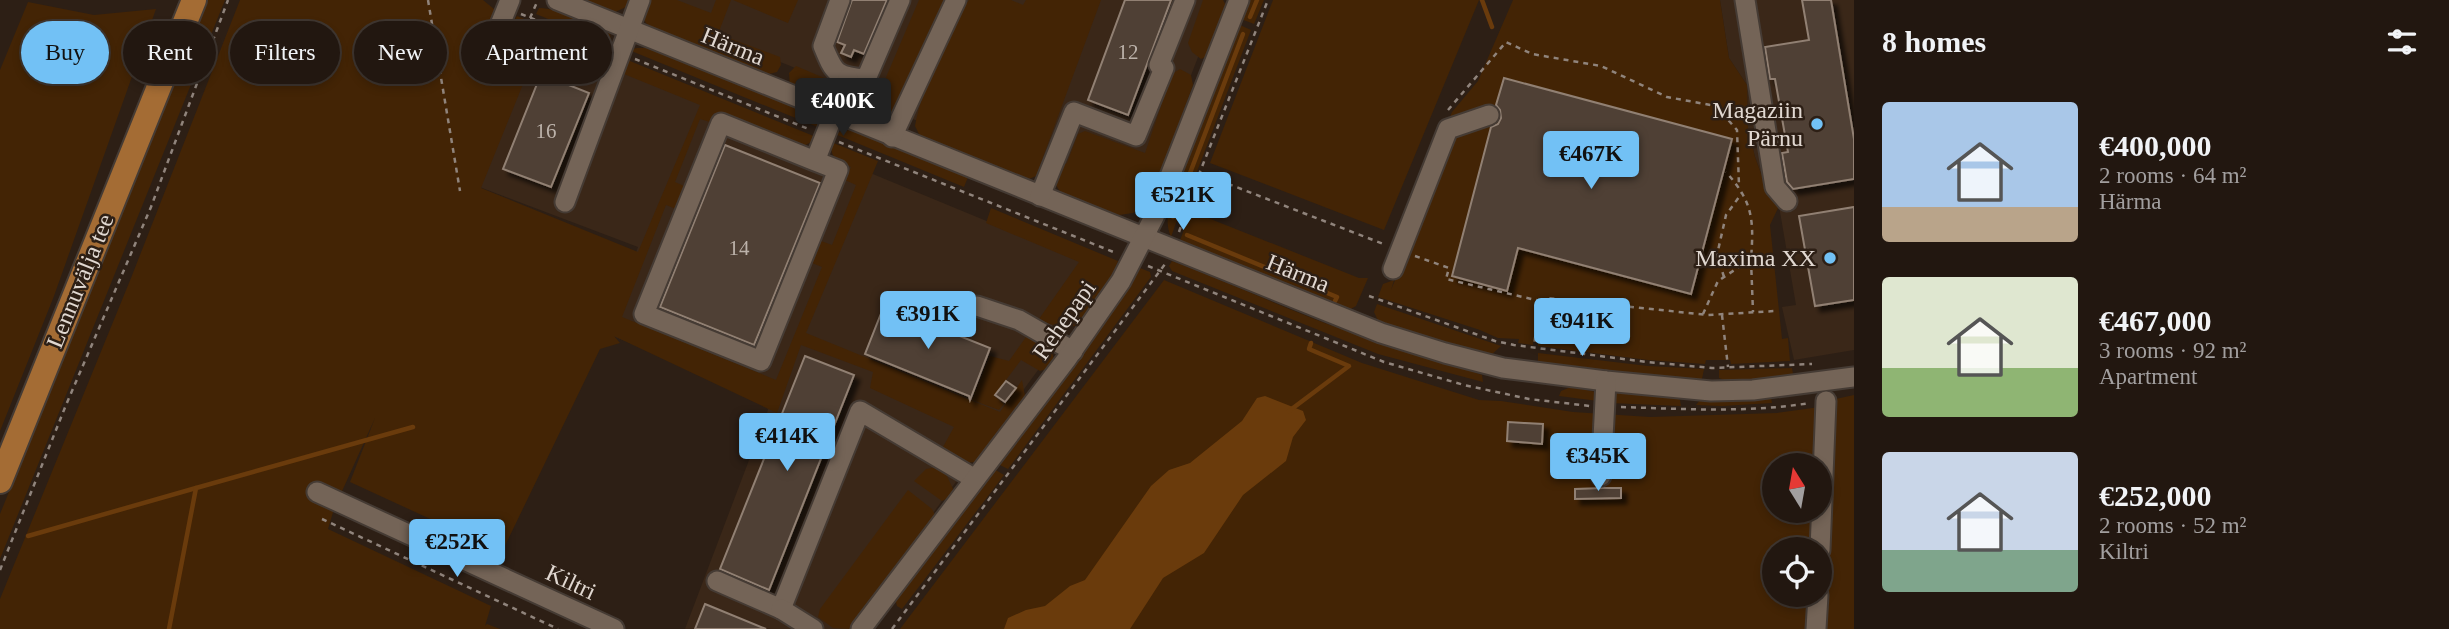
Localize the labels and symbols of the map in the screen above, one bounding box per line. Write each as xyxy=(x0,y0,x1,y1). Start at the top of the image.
street label: Härma xyxy=(698,22,768,70)
house number: 12 xyxy=(1118,40,1139,64)
pin: €400K xyxy=(794,78,892,138)
place label: Magaziin Pärnu xyxy=(1712,97,1803,151)
marker: Magaziin Pärnu xyxy=(1809,116,1825,132)
house number: 16 xyxy=(536,119,557,143)
pin: €467K xyxy=(1542,132,1640,191)
pin: €521K xyxy=(1134,173,1232,232)
street label: Lennuvälja tee xyxy=(41,210,119,352)
house number: 14 xyxy=(729,236,750,260)
place label: Maxima XX xyxy=(1695,245,1816,271)
street label: Härma xyxy=(1263,249,1333,297)
marker: Maxima XX xyxy=(1822,250,1838,266)
street label: Rehepapi xyxy=(1027,275,1101,365)
pin: €391K xyxy=(879,292,977,351)
pin: €941K xyxy=(1533,298,1631,358)
pin: €414K xyxy=(738,414,836,473)
pin: €345K xyxy=(1549,434,1647,493)
north arrow xyxy=(1762,453,1832,523)
pin: €252K xyxy=(408,520,506,579)
street label: Kiltri xyxy=(542,559,600,605)

